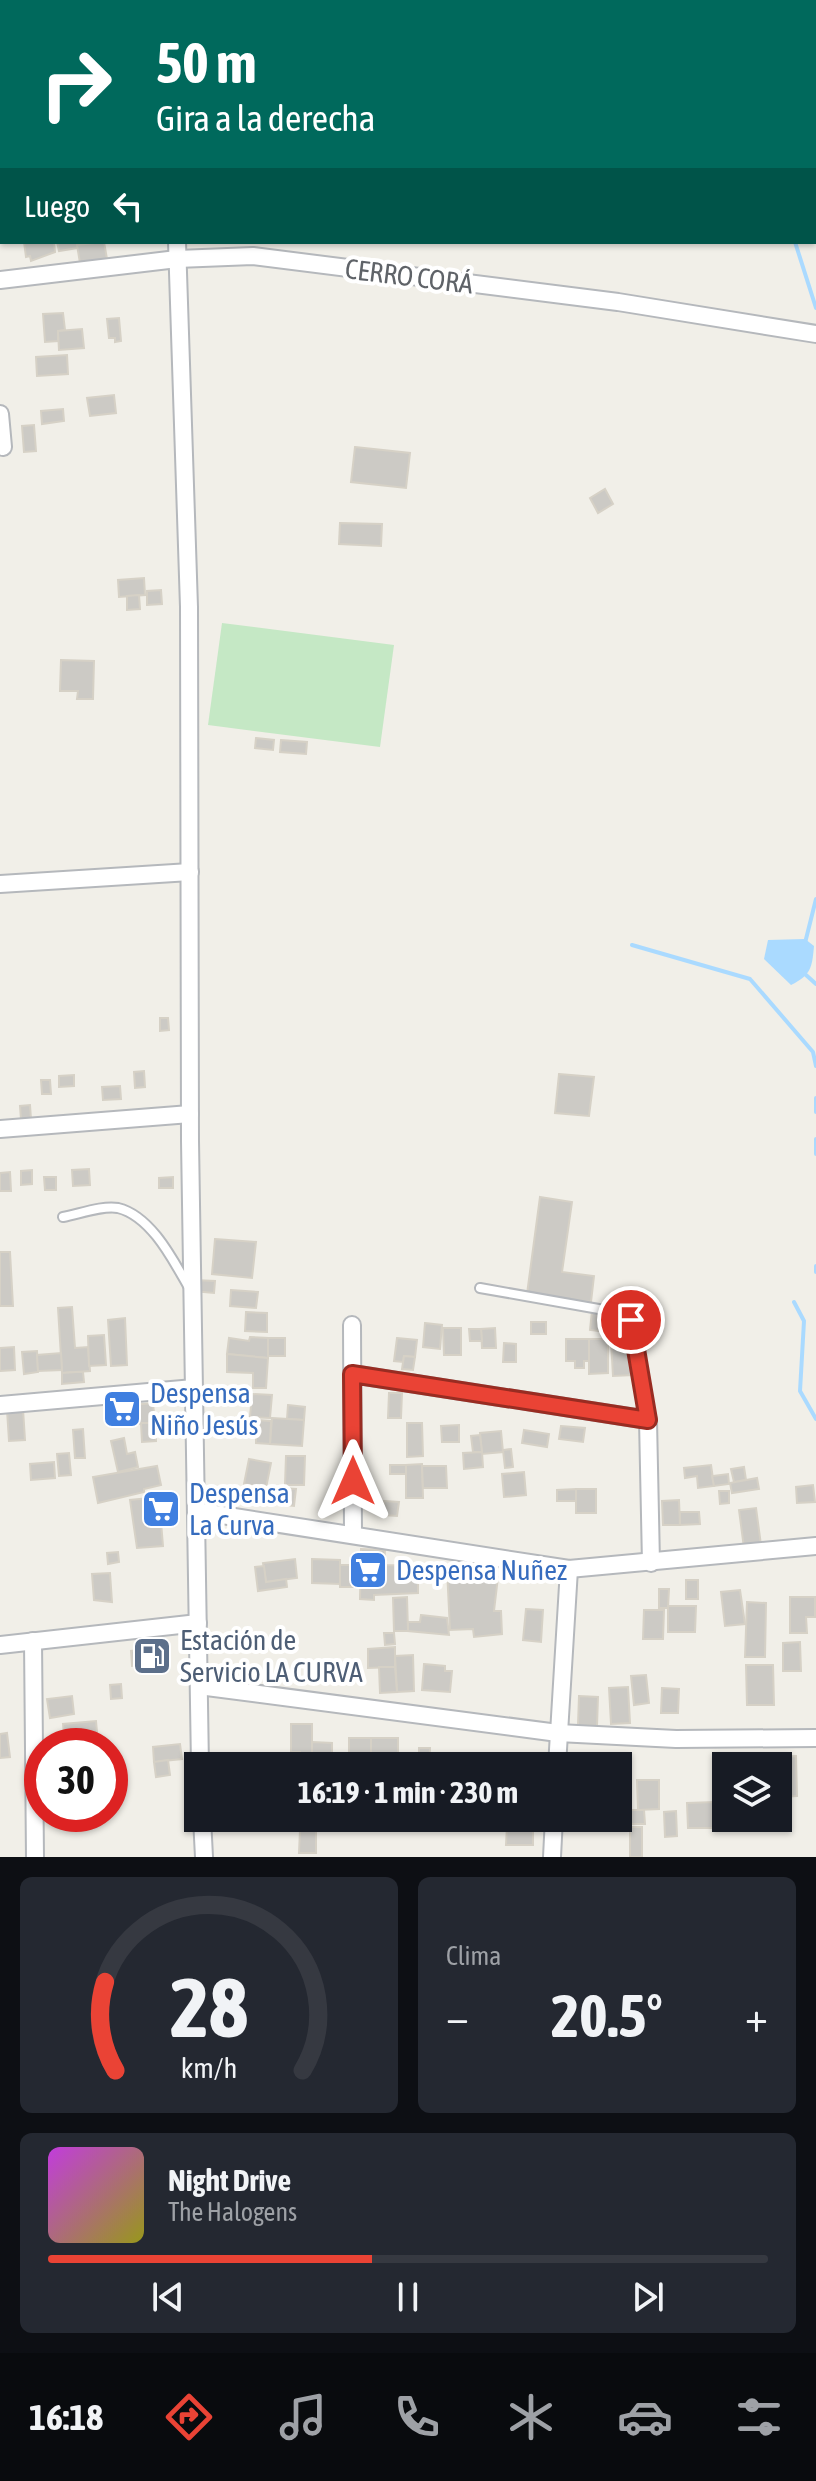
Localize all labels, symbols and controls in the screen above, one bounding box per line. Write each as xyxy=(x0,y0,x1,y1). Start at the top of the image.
text: 50 m xyxy=(156,31,257,95)
icon: right xyxy=(24,32,128,136)
text: Gira a la derecha xyxy=(156,97,376,139)
icon: left xyxy=(106,184,150,228)
text: Luego xyxy=(24,189,90,223)
street label: CERRO CORÁ xyxy=(343,252,475,300)
pin xyxy=(597,1286,665,1354)
icon: arrive xyxy=(609,1298,653,1342)
place label: Despensa Niño Jesús xyxy=(150,1377,259,1441)
supermarket icon: Despensa Niño Jesús xyxy=(101,1388,143,1430)
position arrow xyxy=(311,1439,395,1523)
place label: Despensa La Curva xyxy=(189,1477,290,1541)
supermarket icon: Despensa La Curva xyxy=(140,1488,182,1530)
supermarket icon: Despensa Nuñez xyxy=(347,1549,389,1591)
place label: Despensa Nuñez xyxy=(396,1554,567,1586)
place label: Estación de Servicio LA CURVA xyxy=(180,1624,363,1688)
fuel station icon: Estación de Servicio LA CURVA xyxy=(131,1635,173,1677)
speed limit sign: 30 xyxy=(24,1728,128,1832)
map controls xyxy=(712,1752,792,1832)
button: layers xyxy=(712,1752,792,1832)
text: 16:19 · 1 min · 230 m xyxy=(298,1775,518,1809)
text: Clima xyxy=(446,1941,501,1971)
text: 28 xyxy=(170,1959,248,2055)
text: 20.5° xyxy=(551,1981,663,2050)
text: − xyxy=(446,1991,469,2041)
text: + xyxy=(745,1991,768,2041)
text: km/h xyxy=(181,2051,237,2084)
text: Night Drive xyxy=(168,2163,291,2197)
text: The Halogens xyxy=(168,2197,297,2227)
icon: previous xyxy=(146,2275,190,2319)
icon: pause xyxy=(386,2275,430,2319)
icon: next xyxy=(626,2275,670,2319)
icon: directions xyxy=(161,2389,217,2445)
icon: music xyxy=(275,2389,331,2445)
icon: phone xyxy=(389,2389,445,2445)
icon: climate xyxy=(503,2389,559,2445)
icon: car xyxy=(617,2389,673,2445)
icon: filters xyxy=(731,2389,787,2445)
text: 16:18 xyxy=(29,2396,103,2438)

